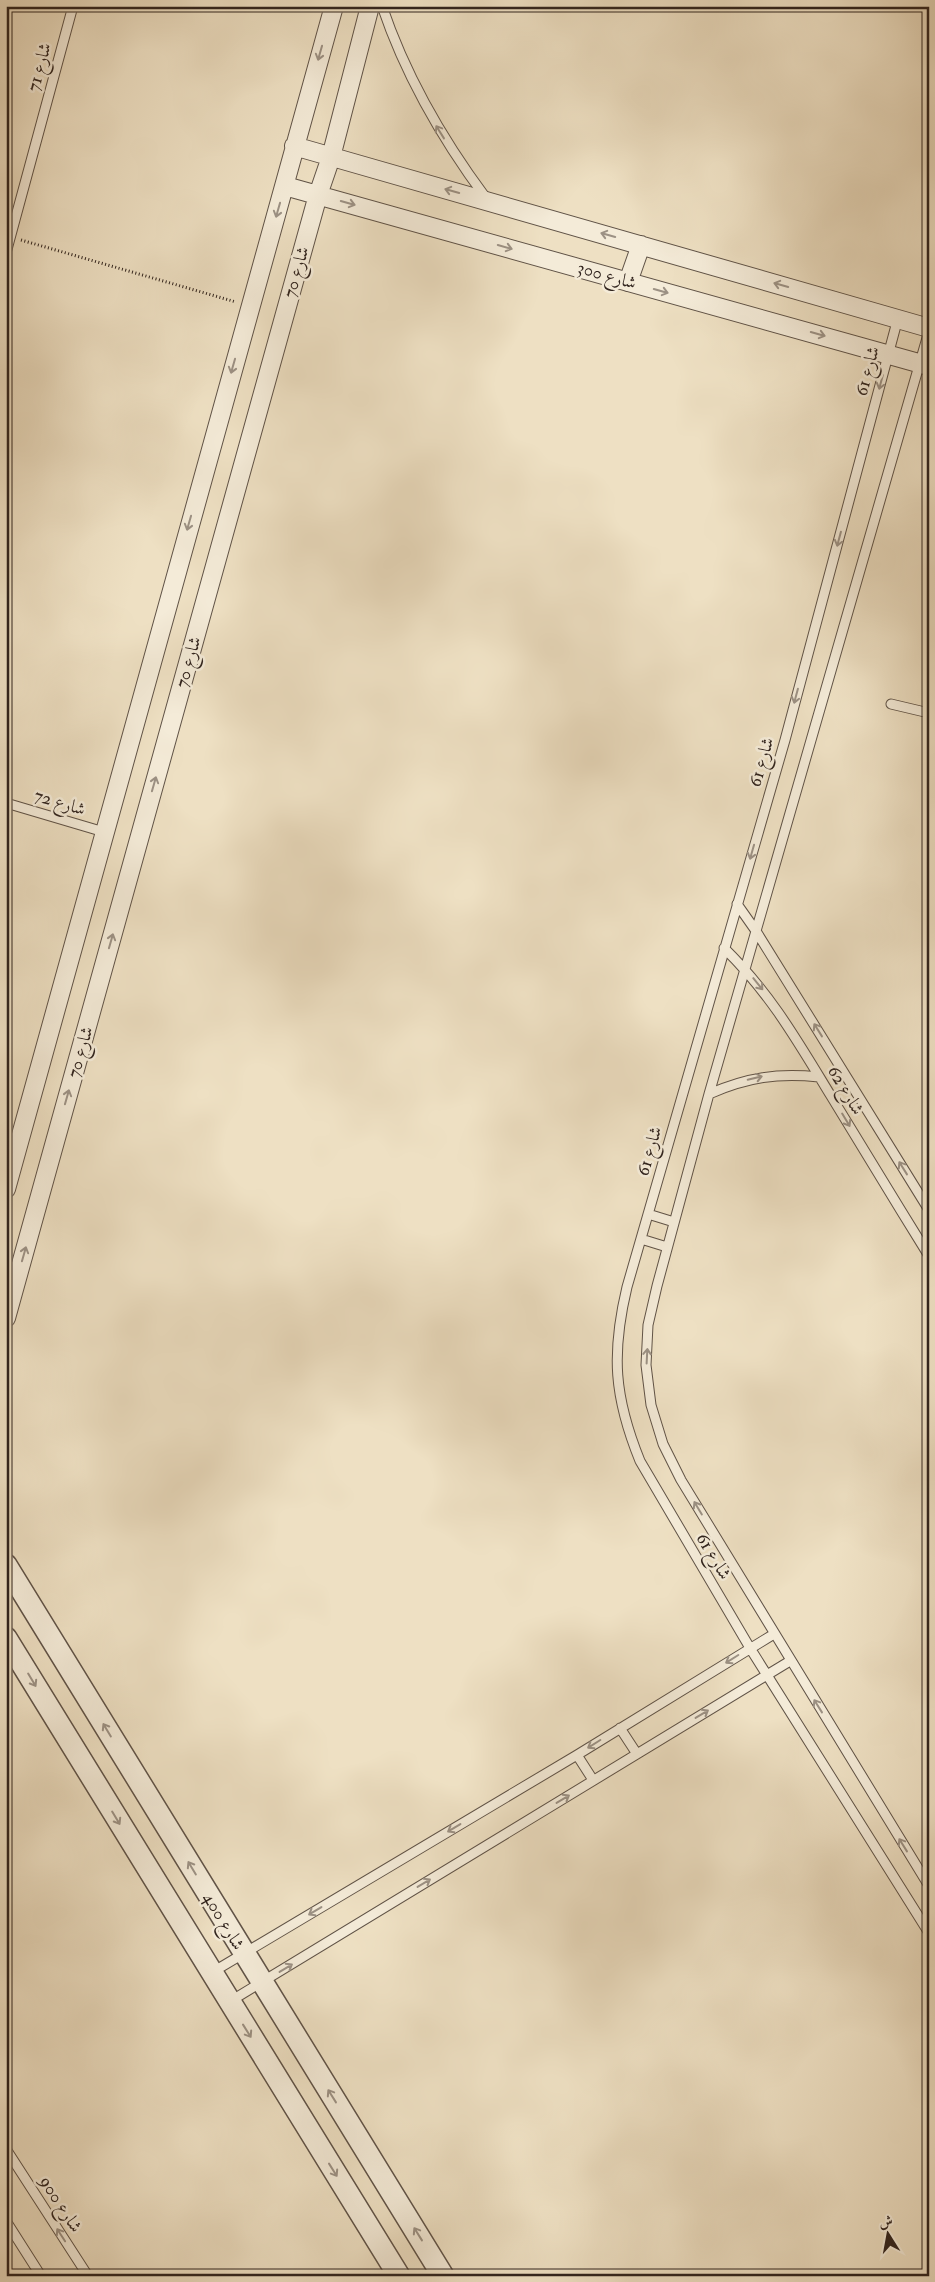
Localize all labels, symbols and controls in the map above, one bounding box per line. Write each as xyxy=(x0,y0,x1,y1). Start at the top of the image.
street label: شارع 71 xyxy=(22,40,60,95)
one-way arrow xyxy=(315,45,325,61)
one-way arrow xyxy=(434,125,444,139)
one-way arrow xyxy=(444,185,460,195)
one-way arrow xyxy=(340,199,356,208)
one-way arrow xyxy=(272,201,282,217)
one-way arrow xyxy=(600,230,616,240)
one-way arrow xyxy=(497,243,513,252)
street label: شارع 70 xyxy=(278,244,318,301)
street label: شارع 300 xyxy=(574,256,639,298)
one-way arrow xyxy=(773,279,789,289)
one-way arrow xyxy=(653,286,669,296)
one-way arrow xyxy=(810,330,826,340)
street label: شارع 61 xyxy=(850,344,888,399)
one-way arrow xyxy=(228,358,237,374)
one-way arrow xyxy=(876,374,885,390)
one-way arrow xyxy=(184,514,194,530)
one-way arrow xyxy=(833,531,843,547)
street label: شارع 70 xyxy=(170,634,210,691)
one-way arrow xyxy=(791,688,801,704)
street label: شارع 61 xyxy=(743,735,782,790)
one-way arrow xyxy=(150,776,160,792)
street label: شارع 72 xyxy=(31,784,88,824)
one-way arrow xyxy=(747,844,757,860)
one-way arrow xyxy=(106,933,116,949)
one-way arrow xyxy=(752,977,763,990)
street label: شارع 70 xyxy=(62,1024,102,1081)
one-way arrow xyxy=(812,1024,822,1038)
street label: شارع 62 xyxy=(819,1062,869,1121)
one-way arrow xyxy=(747,1073,763,1082)
one-way arrow xyxy=(63,1090,73,1106)
one-way arrow xyxy=(841,1113,851,1127)
street label: شارع 61 xyxy=(631,1124,670,1179)
one-way arrow xyxy=(898,1162,908,1176)
one-way arrow xyxy=(20,1246,29,1262)
one-way arrow xyxy=(642,1348,651,1364)
one-way arrow xyxy=(692,1501,702,1515)
street label: شارع 61 xyxy=(688,1529,736,1585)
one-way arrow xyxy=(726,1654,740,1664)
one-way arrow xyxy=(27,1672,37,1686)
one-way arrow xyxy=(813,1700,823,1714)
one-way arrow xyxy=(695,1709,709,1719)
one-way arrow xyxy=(102,1723,112,1737)
one-way arrow xyxy=(587,1740,601,1750)
one-way arrow xyxy=(556,1793,570,1803)
one-way arrow xyxy=(112,1811,122,1825)
one-way arrow xyxy=(448,1823,462,1833)
one-way arrow xyxy=(898,1838,908,1852)
one-way arrow xyxy=(187,1862,197,1876)
one-way arrow xyxy=(417,1878,431,1888)
street label: شارع 400 xyxy=(195,1888,250,1956)
one-way arrow xyxy=(307,1906,322,1916)
one-way arrow xyxy=(278,1962,292,1972)
one-way arrow xyxy=(243,2024,253,2038)
one-way arrow xyxy=(327,2089,338,2103)
one-way arrow xyxy=(328,2162,338,2176)
street label: شارع 900 xyxy=(30,2170,87,2238)
north arrow xyxy=(862,2210,912,2260)
text: ش xyxy=(877,2212,894,2231)
one-way arrow xyxy=(56,2228,66,2242)
one-way arrow xyxy=(412,2228,422,2242)

